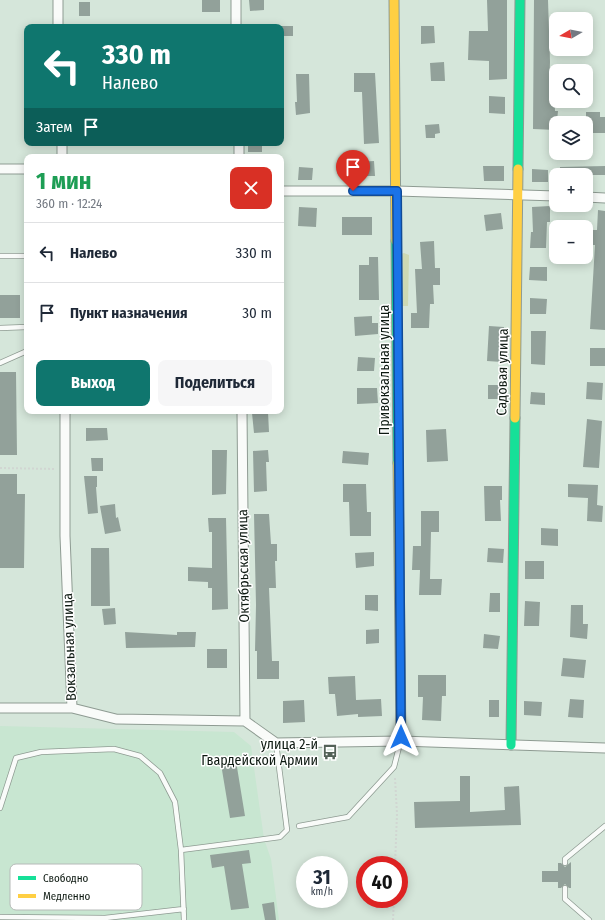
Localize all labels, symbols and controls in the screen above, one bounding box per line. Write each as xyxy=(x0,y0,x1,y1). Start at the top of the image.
north arrow xyxy=(549,12,593,56)
map controls xyxy=(549,12,593,264)
text: 330 m xyxy=(102,38,171,71)
icon: left xyxy=(36,40,88,92)
button: search xyxy=(549,64,593,108)
text: Налево xyxy=(102,72,158,94)
icon: arrive xyxy=(80,116,102,138)
button: layers xyxy=(549,116,593,160)
text: Затем xyxy=(36,118,72,136)
pin xyxy=(336,150,370,191)
icon: arrive xyxy=(342,156,364,178)
text: 1 мин xyxy=(36,167,91,195)
button: close xyxy=(230,167,272,209)
button: + xyxy=(549,168,593,212)
text: 360 m · 12:24 xyxy=(36,196,102,211)
button: − xyxy=(549,220,593,264)
icon: left xyxy=(36,242,58,264)
text: Налево xyxy=(70,244,117,262)
text: 330 m xyxy=(236,244,272,262)
icon: arrive xyxy=(36,302,58,324)
text: Пункт назначения xyxy=(70,304,188,322)
text: 30 m xyxy=(242,304,272,322)
street label: Привокзальная улица xyxy=(376,305,393,435)
street label: Садовая улица xyxy=(493,328,512,416)
button: Выход xyxy=(36,360,150,406)
button: Поделиться xyxy=(158,360,272,406)
street label: Октябрьская улица xyxy=(234,509,253,623)
street label: Вокзальная улица xyxy=(59,593,80,701)
position arrow xyxy=(380,716,422,758)
place label: улица 2-й Гвардейской Армии xyxy=(201,736,318,769)
bus stop icon: улица 2-й Гвардейской Армии xyxy=(321,743,339,761)
speed limit sign: 40 xyxy=(356,856,408,908)
legend xyxy=(10,864,142,910)
text: 31 xyxy=(313,865,331,889)
text: Свободно xyxy=(43,872,88,885)
text: km/h xyxy=(311,886,333,898)
text: Медленно xyxy=(43,890,91,903)

